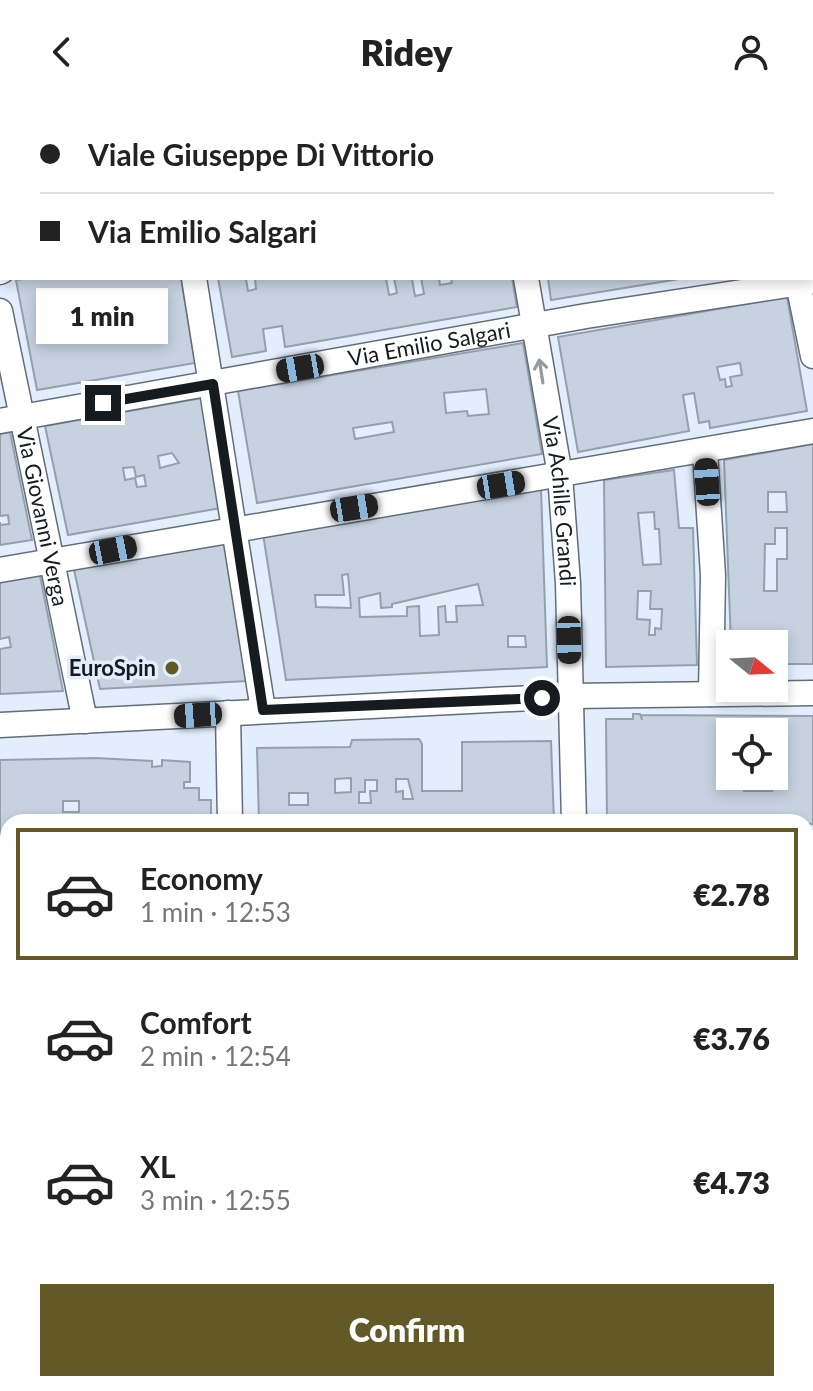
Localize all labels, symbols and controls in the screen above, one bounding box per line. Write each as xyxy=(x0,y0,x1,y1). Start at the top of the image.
icon: back xyxy=(40,30,84,74)
text: Ridey xyxy=(361,30,452,74)
icon: person xyxy=(729,30,773,74)
text: Viale Giuseppe Di Vittorio xyxy=(88,136,434,172)
text: Via Emilio Salgari xyxy=(88,213,317,249)
callout: 1 min xyxy=(37,287,169,343)
text: 1 min xyxy=(70,300,134,332)
street label: Via Emilio Salgari xyxy=(346,316,513,371)
car xyxy=(274,352,326,384)
one-way arrow xyxy=(533,359,548,384)
route end xyxy=(85,385,121,421)
street label: Via Achille Grandi xyxy=(537,414,582,587)
street label: Via Giovanni Verga xyxy=(11,425,75,608)
car xyxy=(693,457,721,507)
car xyxy=(475,469,527,501)
car xyxy=(328,492,380,524)
car xyxy=(87,534,139,566)
car xyxy=(557,616,581,664)
north arrow xyxy=(716,630,788,702)
map controls xyxy=(716,630,788,790)
place label: EuroSpin xyxy=(69,654,156,681)
marker: EuroSpin xyxy=(163,659,181,677)
route start xyxy=(524,680,560,716)
car xyxy=(173,701,223,729)
button: locate xyxy=(716,718,788,790)
icon: car xyxy=(44,858,116,930)
text: Economy xyxy=(140,860,263,896)
text: €2.78 xyxy=(693,876,770,912)
text: 1 min · 12:53 xyxy=(140,896,291,928)
icon: car xyxy=(44,1002,116,1074)
text: Comfort xyxy=(140,1004,252,1040)
text: €3.76 xyxy=(693,1020,770,1056)
text: 2 min · 12:54 xyxy=(140,1040,291,1072)
icon: car xyxy=(44,1146,116,1218)
text: XL xyxy=(140,1148,176,1184)
text: €4.73 xyxy=(693,1164,770,1200)
text: 3 min · 12:55 xyxy=(140,1184,291,1216)
button: Confirm xyxy=(40,1284,774,1376)

